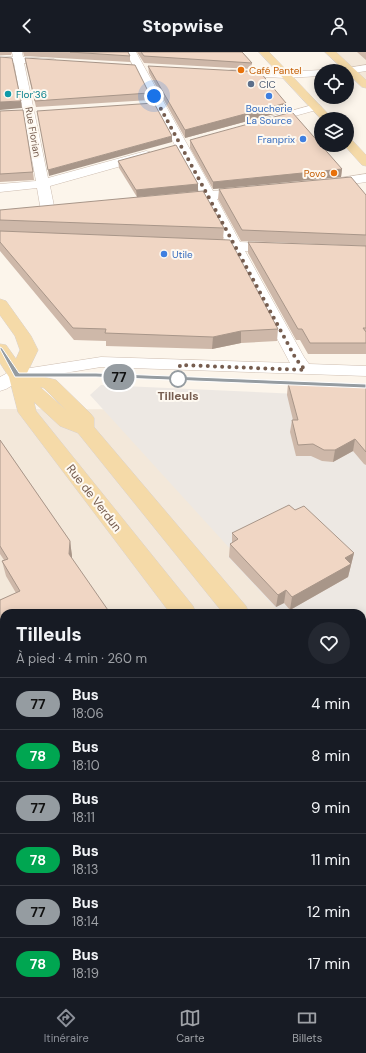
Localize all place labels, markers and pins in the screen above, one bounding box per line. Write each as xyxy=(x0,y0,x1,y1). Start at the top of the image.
place label: Café Pantel xyxy=(249,64,302,77)
marker: Café Pantel xyxy=(236,65,246,75)
place label: CIC xyxy=(259,78,276,91)
marker: CIC xyxy=(246,79,256,89)
place label: Flor'36 xyxy=(16,88,47,101)
marker: Flor'36 xyxy=(3,89,13,99)
marker: Boucherie La Source xyxy=(264,91,274,101)
place label: Boucherie La Source xyxy=(246,102,293,127)
place label: Franprix xyxy=(257,133,295,146)
marker: Franprix xyxy=(298,134,308,144)
place label: Povo xyxy=(304,167,326,180)
marker: Povo xyxy=(329,168,339,178)
place label: Utile xyxy=(172,248,193,261)
marker: Utile xyxy=(159,249,169,259)
marker: Tilleuls xyxy=(169,370,187,388)
place label: Tilleuls xyxy=(157,388,199,404)

